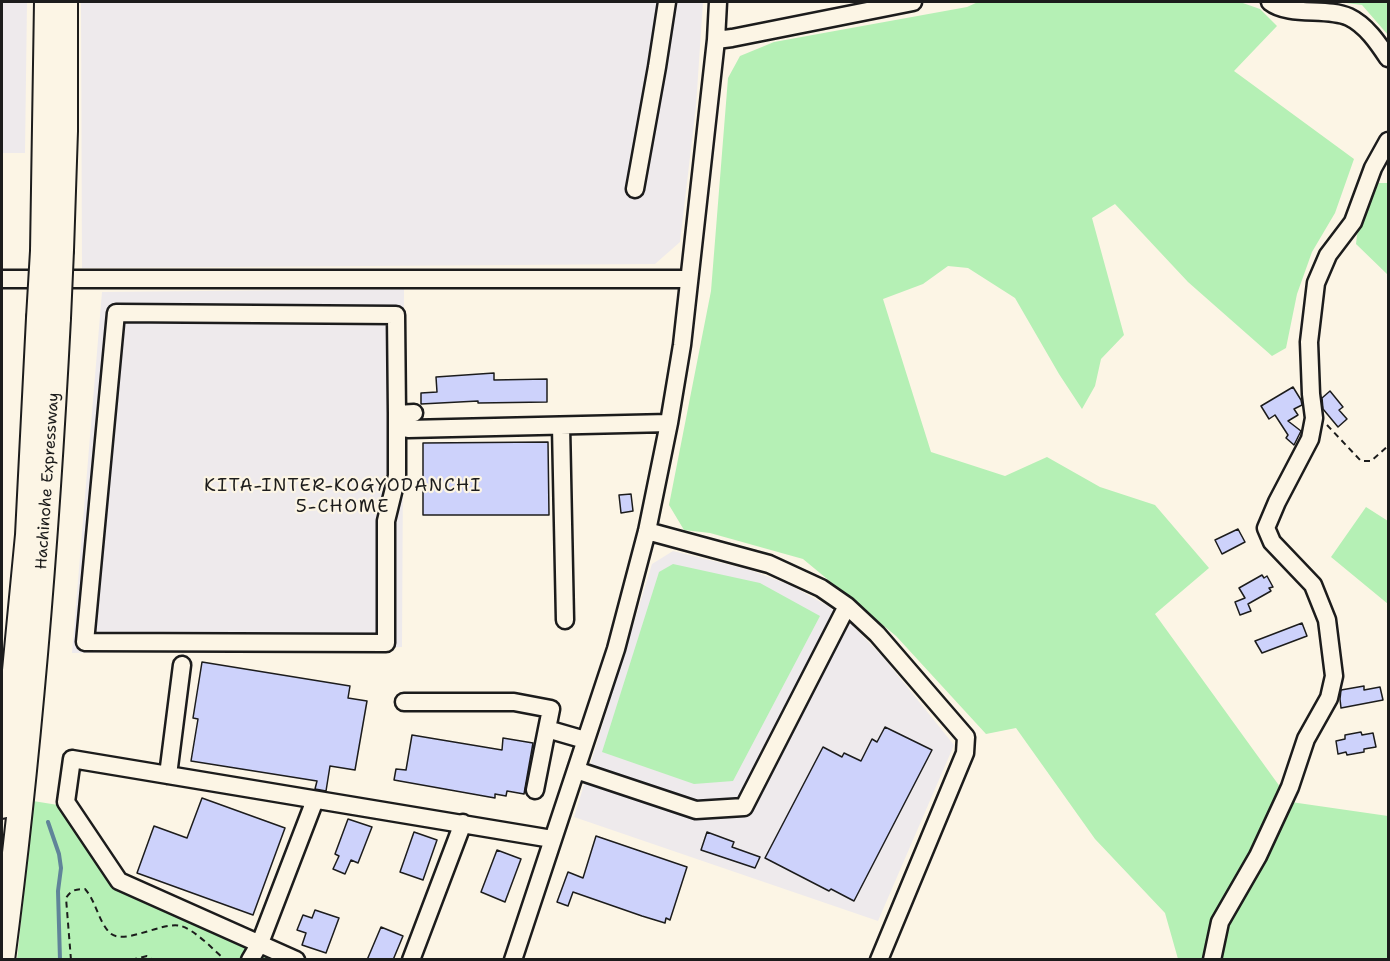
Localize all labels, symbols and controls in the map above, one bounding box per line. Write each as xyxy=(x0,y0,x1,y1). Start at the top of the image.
street label: Hachinohe Expressway xyxy=(32,392,64,570)
district label: KITA-INTER-KOGYODANCHI 5-CHOME xyxy=(204,475,482,518)

